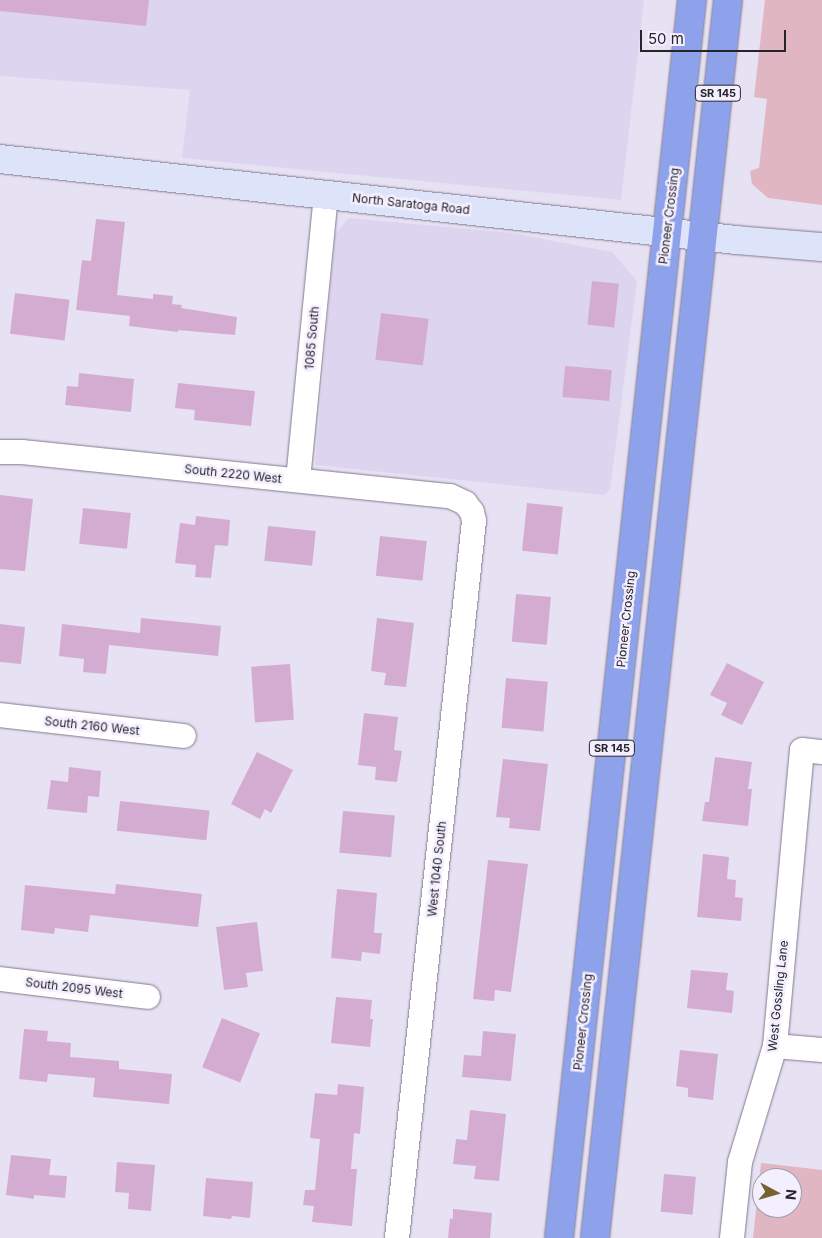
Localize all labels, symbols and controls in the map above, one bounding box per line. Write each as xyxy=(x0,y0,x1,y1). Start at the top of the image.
scale bar xyxy=(642,20,788,52)
text: 50 m xyxy=(648,29,684,48)
road number: SR 145 xyxy=(694,85,742,102)
street label: Pioneer Crossing xyxy=(656,167,682,265)
street label: North Saratoga Road xyxy=(351,191,471,217)
street label: 1085 South xyxy=(302,306,322,370)
street label: South 2220 West xyxy=(184,462,282,486)
street label: Pioneer Crossing xyxy=(614,570,638,668)
street label: South 2160 West xyxy=(44,714,140,738)
road number: SR 145 xyxy=(588,740,636,756)
street label: West 1040 South xyxy=(425,821,449,917)
street label: West Gossling Lane xyxy=(765,940,791,1052)
street label: Pioneer Crossing xyxy=(571,973,595,1071)
street label: South 2095 West xyxy=(25,975,123,1001)
north arrow xyxy=(752,1168,802,1218)
text: N xyxy=(782,1188,800,1201)

